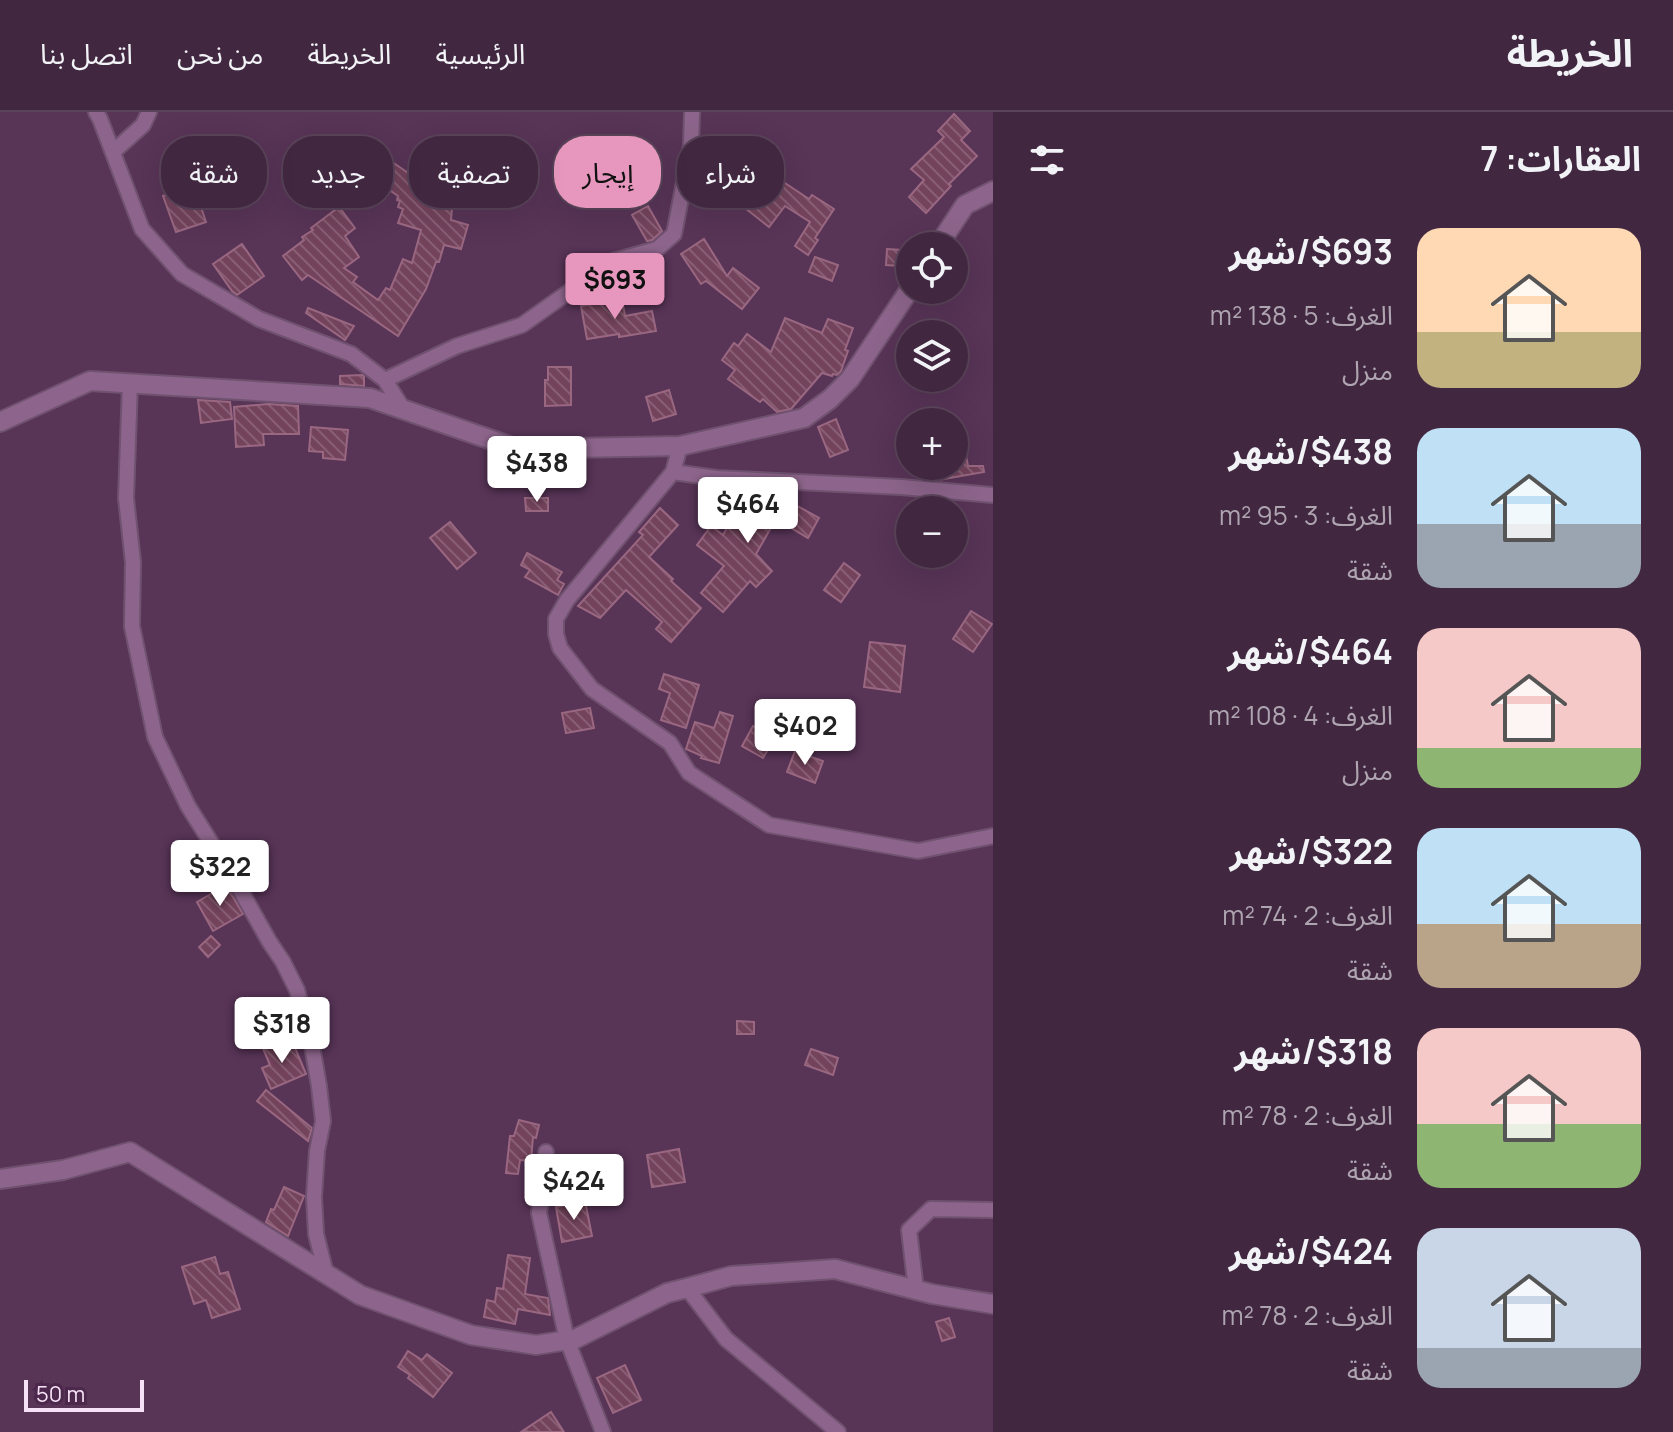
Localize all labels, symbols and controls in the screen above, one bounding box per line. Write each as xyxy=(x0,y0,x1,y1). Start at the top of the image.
text: الخريطة xyxy=(1507,26,1633,78)
text: اتصل بنا xyxy=(40,34,133,72)
text: من نحن xyxy=(177,34,264,72)
text: الخريطة xyxy=(308,34,391,72)
text: الرئيسية xyxy=(435,34,525,72)
text: العقارات: 7 xyxy=(1480,135,1641,181)
chip: شقة xyxy=(161,136,267,208)
chip: جديد xyxy=(283,136,393,208)
chip: تصفية xyxy=(409,136,538,208)
chip: إيجار xyxy=(554,136,661,208)
chip: شراء xyxy=(677,136,784,208)
icon: filters xyxy=(1025,138,1069,182)
text: $693/شهر xyxy=(1229,228,1393,274)
map controls xyxy=(896,232,968,568)
button: locate xyxy=(896,232,968,304)
pin: $693 xyxy=(568,253,662,321)
icon: home xyxy=(1481,260,1577,356)
text: $693 xyxy=(583,261,647,297)
text: الغرف: 5 · 138 m² xyxy=(1210,297,1393,333)
button: layers xyxy=(896,320,968,392)
text: منزل xyxy=(1342,352,1393,388)
button: + xyxy=(896,408,968,480)
text: $438/شهر xyxy=(1229,428,1393,474)
pin: $438 xyxy=(490,436,584,504)
text: $438 xyxy=(505,444,569,480)
icon: home xyxy=(1481,460,1577,556)
pin: $464 xyxy=(701,477,795,545)
text: $464 xyxy=(716,485,780,521)
button: − xyxy=(896,496,968,568)
text: الغرف: 3 · 95 m² xyxy=(1219,497,1393,533)
text: شقة xyxy=(1347,552,1393,588)
text: $464/شهر xyxy=(1227,628,1393,674)
icon: home xyxy=(1481,660,1577,756)
text: الغرف: 4 · 108 m² xyxy=(1208,697,1393,733)
pin: $402 xyxy=(758,699,852,767)
text: $402 xyxy=(773,707,837,743)
text: منزل xyxy=(1342,752,1393,788)
text: $322/شهر xyxy=(1230,828,1393,874)
pin: $322 xyxy=(173,840,267,908)
text: $322 xyxy=(189,848,251,884)
icon: home xyxy=(1481,860,1577,956)
text: الغرف: 2 · 74 m² xyxy=(1222,897,1393,933)
text: شقة xyxy=(1347,952,1393,988)
pin: $318 xyxy=(235,997,329,1065)
text: $318 xyxy=(253,1005,311,1041)
text: $318/شهر xyxy=(1234,1028,1393,1074)
icon: home xyxy=(1481,1060,1577,1156)
text: الغرف: 2 · 78 m² xyxy=(1222,1097,1393,1133)
text: شقة xyxy=(1347,1152,1393,1188)
pin: $424 xyxy=(527,1154,621,1222)
text: $424 xyxy=(543,1162,605,1198)
text: $424/شهر xyxy=(1229,1228,1393,1274)
icon: home xyxy=(1481,1260,1577,1356)
text: الغرف: 2 · 78 m² xyxy=(1222,1297,1393,1333)
text: شقة xyxy=(1347,1352,1393,1388)
scale bar xyxy=(24,1376,144,1412)
text: 50 m xyxy=(36,1379,85,1409)

